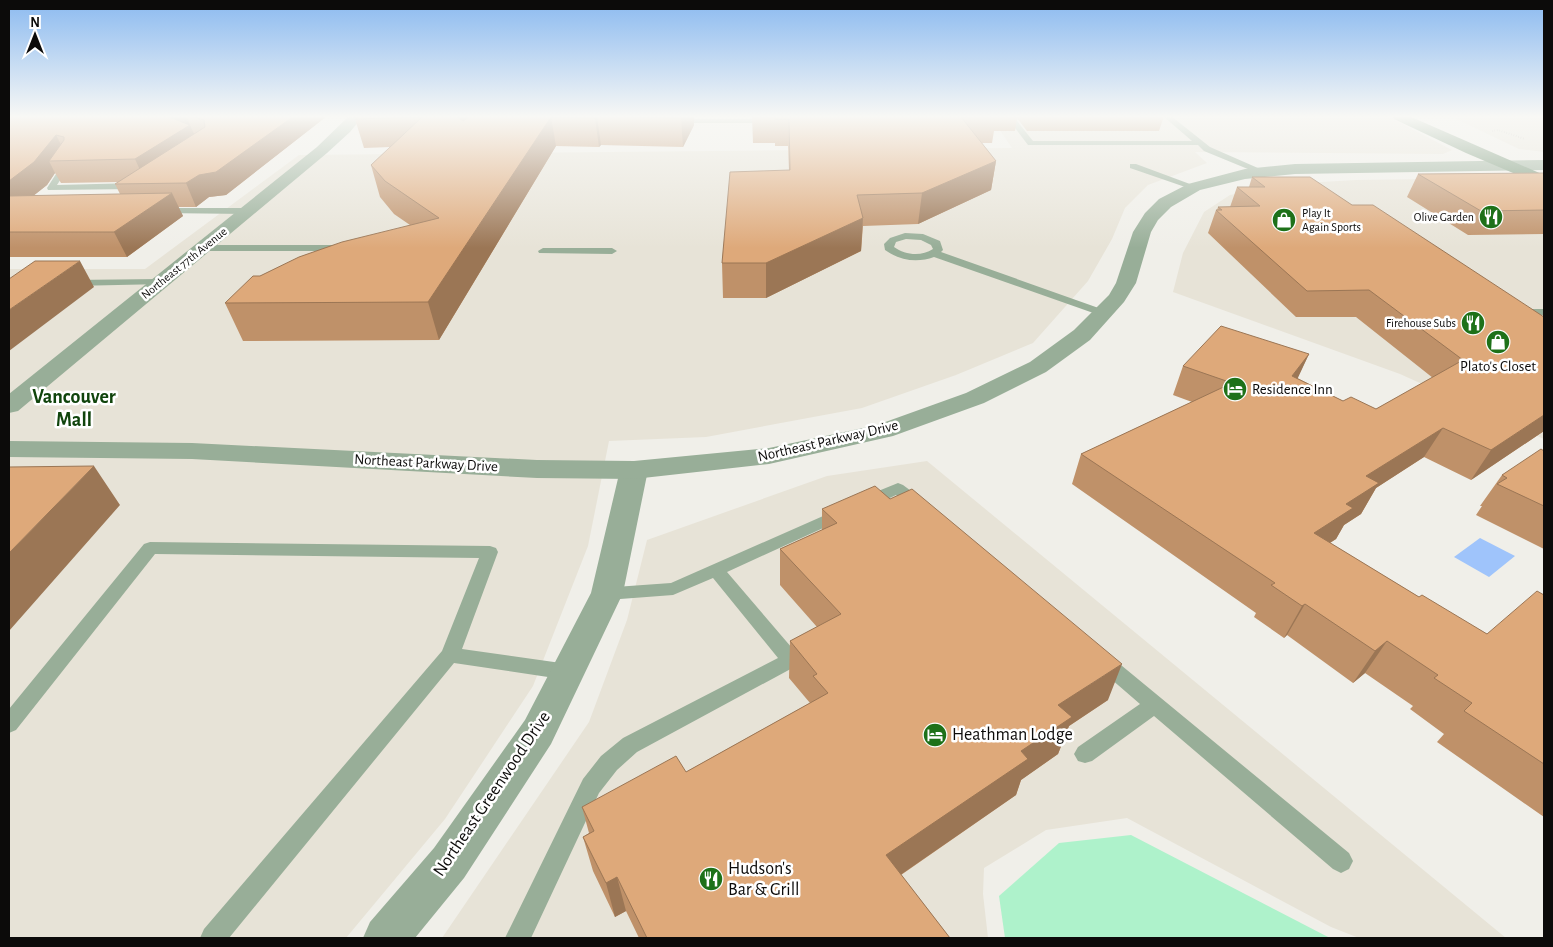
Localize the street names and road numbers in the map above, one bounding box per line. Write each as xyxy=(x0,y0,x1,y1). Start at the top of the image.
street label: Northeast 77th Avenue xyxy=(139,225,229,301)
street label: Northeast Parkway Drive xyxy=(756,417,900,464)
street label: Northeast Parkway Drive xyxy=(354,452,498,474)
street label: Northeast Greenwood Drive xyxy=(430,708,554,880)

